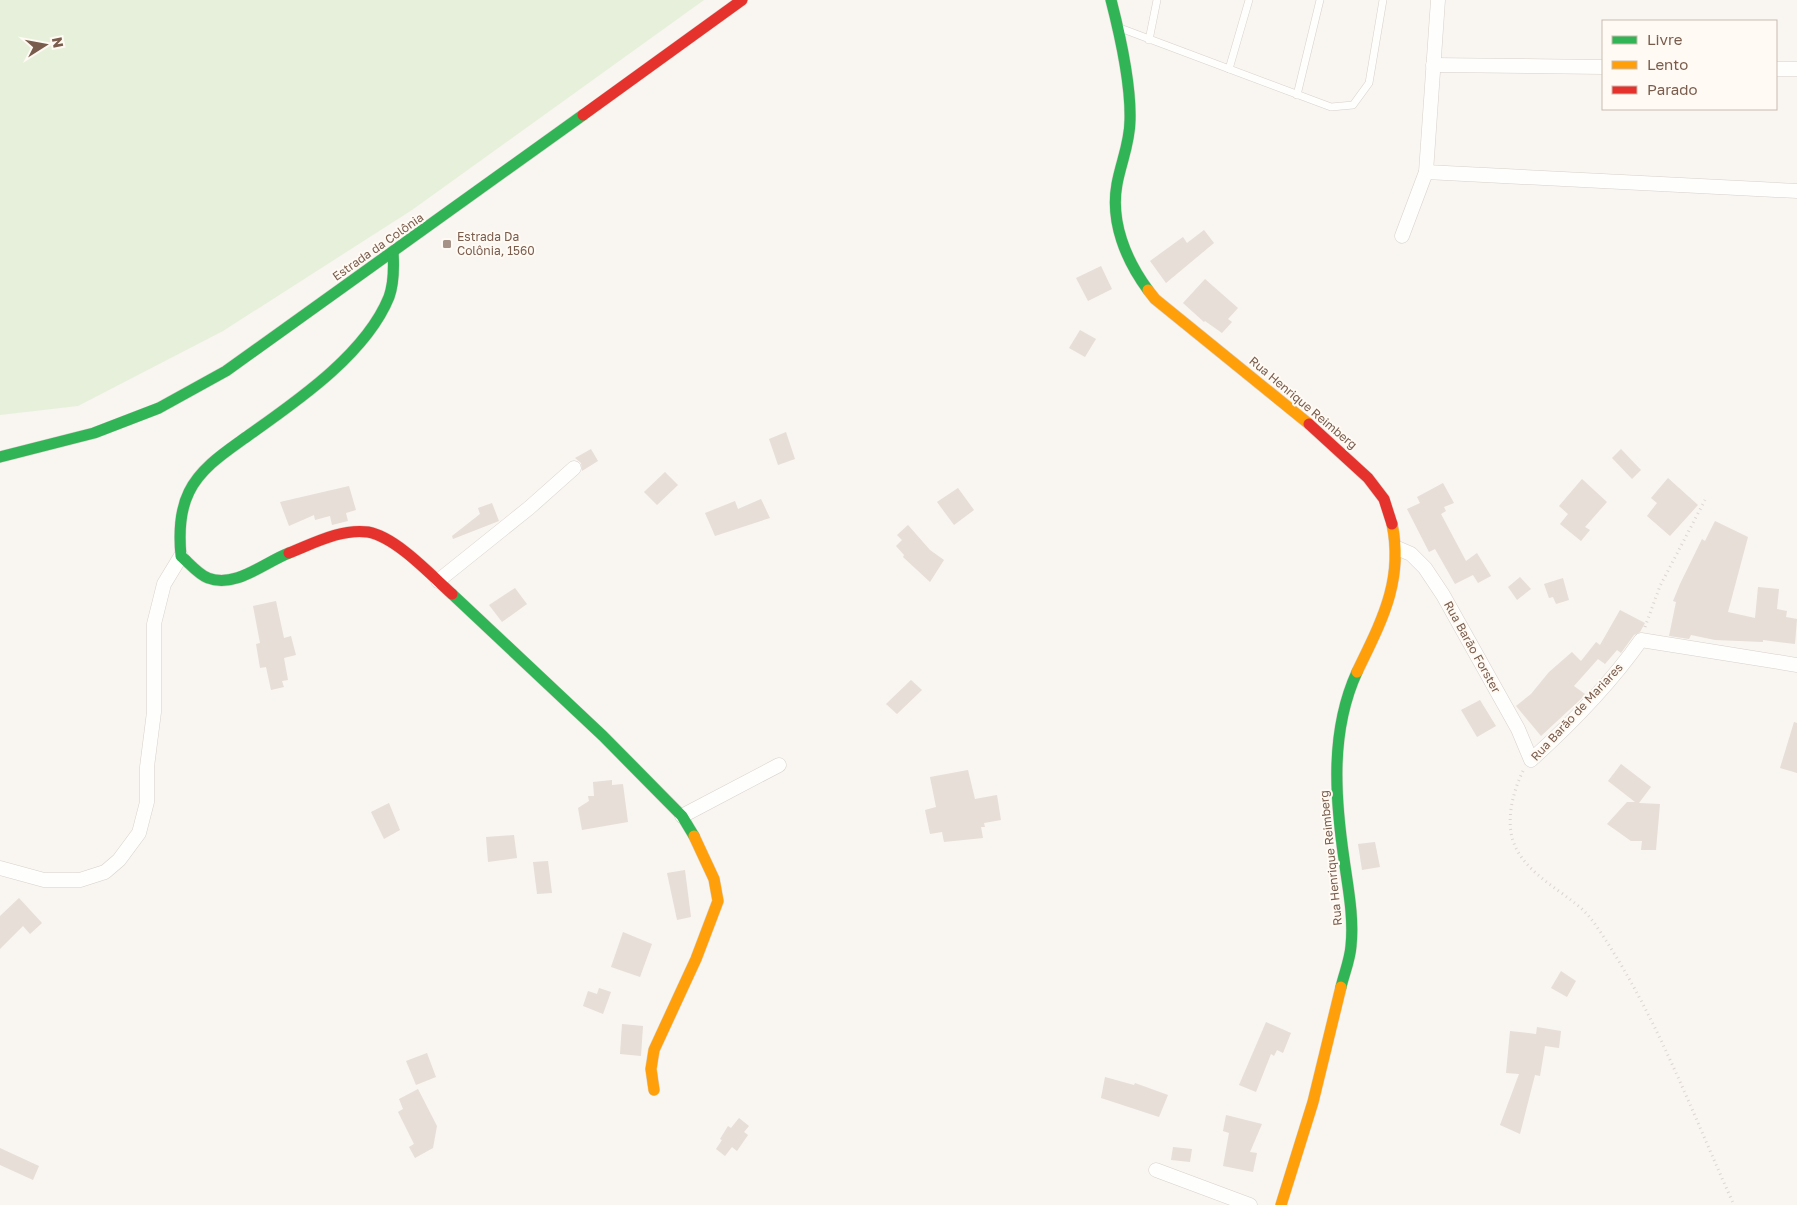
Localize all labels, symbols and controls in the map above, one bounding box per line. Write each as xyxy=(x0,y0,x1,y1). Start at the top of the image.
north arrow xyxy=(20,20,70,70)
legend xyxy=(1602,20,1777,110)
text: Livre xyxy=(1647,30,1683,48)
text: N xyxy=(49,36,68,49)
text: Lento xyxy=(1647,55,1688,73)
text: Parado xyxy=(1647,80,1698,98)
street label: Estrada da Colônia xyxy=(329,210,426,284)
place label: Estrada Da Colônia, 1560 xyxy=(457,229,535,258)
marker: Estrada Da Colônia, 1560 xyxy=(441,238,453,250)
street label: Rua Henrique Reimberg xyxy=(1246,353,1360,452)
street label: Rua Barão Forster xyxy=(1441,598,1504,696)
street label: Rua Barão de Mariares xyxy=(1527,660,1626,764)
street label: Rua Henrique Reimberg xyxy=(1316,790,1345,926)

